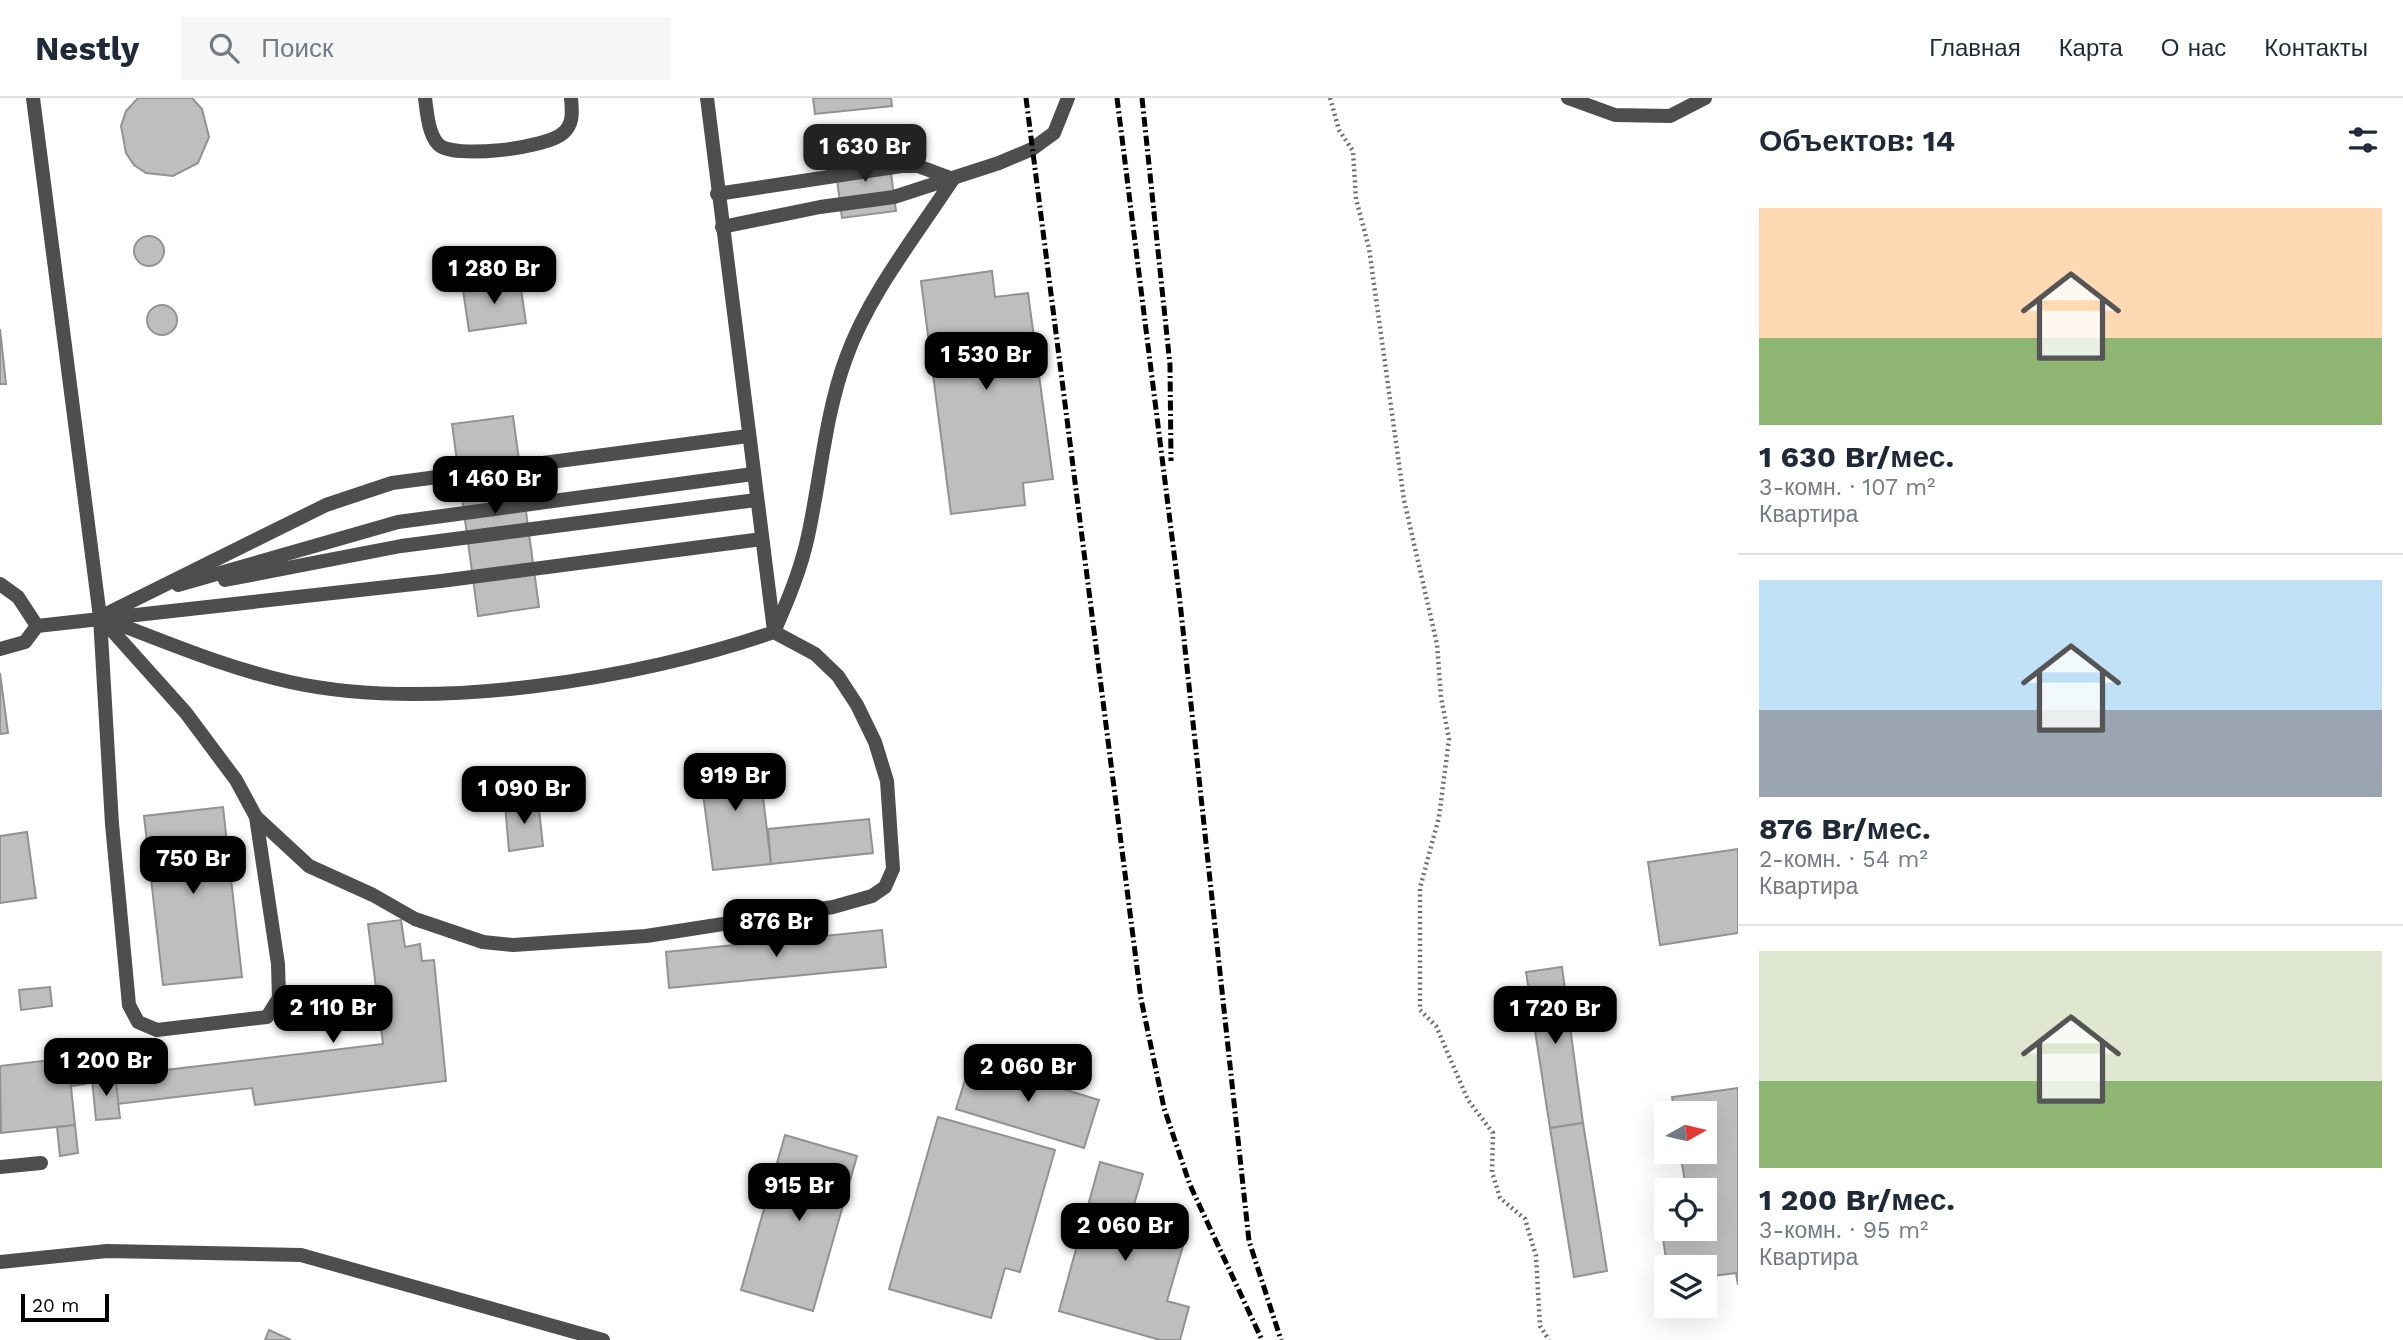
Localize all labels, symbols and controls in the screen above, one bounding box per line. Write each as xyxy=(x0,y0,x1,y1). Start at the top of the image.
search box xyxy=(181,17,671,80)
text: Nestly xyxy=(35,29,139,68)
icon: search xyxy=(205,29,243,67)
text: Поиск xyxy=(261,33,333,63)
text: Главная xyxy=(1929,34,2021,62)
text: Карта xyxy=(2059,34,2123,62)
text: О нас xyxy=(2161,34,2226,62)
text: Контакты xyxy=(2264,34,2368,62)
icon: filters xyxy=(2344,121,2382,159)
text: Объектов: 14 xyxy=(1759,123,1955,158)
pin: 1 630 Br xyxy=(793,125,937,184)
text: 1 630 Br xyxy=(819,133,911,160)
pin: 1 280 Br xyxy=(422,246,566,306)
icon: home xyxy=(2008,253,2134,379)
text: 1 280 Br xyxy=(448,255,540,282)
pin: 1 530 Br xyxy=(914,332,1058,392)
text: 1 530 Br xyxy=(941,341,1031,368)
text: 1 630 Br/мес. xyxy=(1759,439,1954,474)
pin: 1 460 Br xyxy=(423,456,567,516)
text: 1 460 Br xyxy=(449,465,541,492)
text: 3-комн. · 107 m² xyxy=(1759,474,1936,501)
text: Квартира xyxy=(1759,501,1858,528)
icon: home xyxy=(2008,625,2134,751)
pin: 919 Br xyxy=(678,754,792,813)
text: 919 Br xyxy=(700,762,770,789)
pin: 1 090 Br xyxy=(452,766,596,826)
text: 1 090 Br xyxy=(478,775,570,802)
text: 876 Br/мес. xyxy=(1759,811,1931,846)
pin: 750 Br xyxy=(136,836,250,896)
text: 750 Br xyxy=(156,845,230,872)
text: 2-комн. · 54 m² xyxy=(1759,846,1928,873)
text: Квартира xyxy=(1759,873,1858,900)
pin: 876 Br xyxy=(719,900,833,959)
text: 876 Br xyxy=(739,908,813,935)
pin: 2 110 Br xyxy=(261,986,405,1045)
pin: 1 720 Br xyxy=(1483,986,1627,1046)
text: 2 110 Br xyxy=(290,994,376,1021)
text: 1 720 Br xyxy=(1510,995,1600,1022)
icon: home xyxy=(2008,996,2134,1122)
pin: 1 200 Br xyxy=(34,1038,178,1098)
pin: 2 060 Br xyxy=(956,1044,1100,1104)
text: 1 200 Br xyxy=(60,1047,152,1074)
text: 2 060 Br xyxy=(980,1053,1076,1080)
north arrow xyxy=(1654,1101,1717,1164)
map controls xyxy=(1654,1101,1717,1318)
pin: 915 Br xyxy=(742,1164,856,1223)
text: 915 Br xyxy=(764,1172,834,1199)
button: locate xyxy=(1654,1178,1717,1241)
text: 1 200 Br/мес. xyxy=(1759,1182,1955,1217)
pin: 2 060 Br xyxy=(1053,1204,1197,1263)
text: 2 060 Br xyxy=(1077,1212,1173,1239)
text: 3-комн. · 95 m² xyxy=(1759,1217,1929,1244)
text: Квартира xyxy=(1759,1244,1858,1271)
button: layers xyxy=(1654,1255,1717,1318)
scale bar xyxy=(21,1291,108,1323)
text: 20 m xyxy=(32,1294,79,1317)

